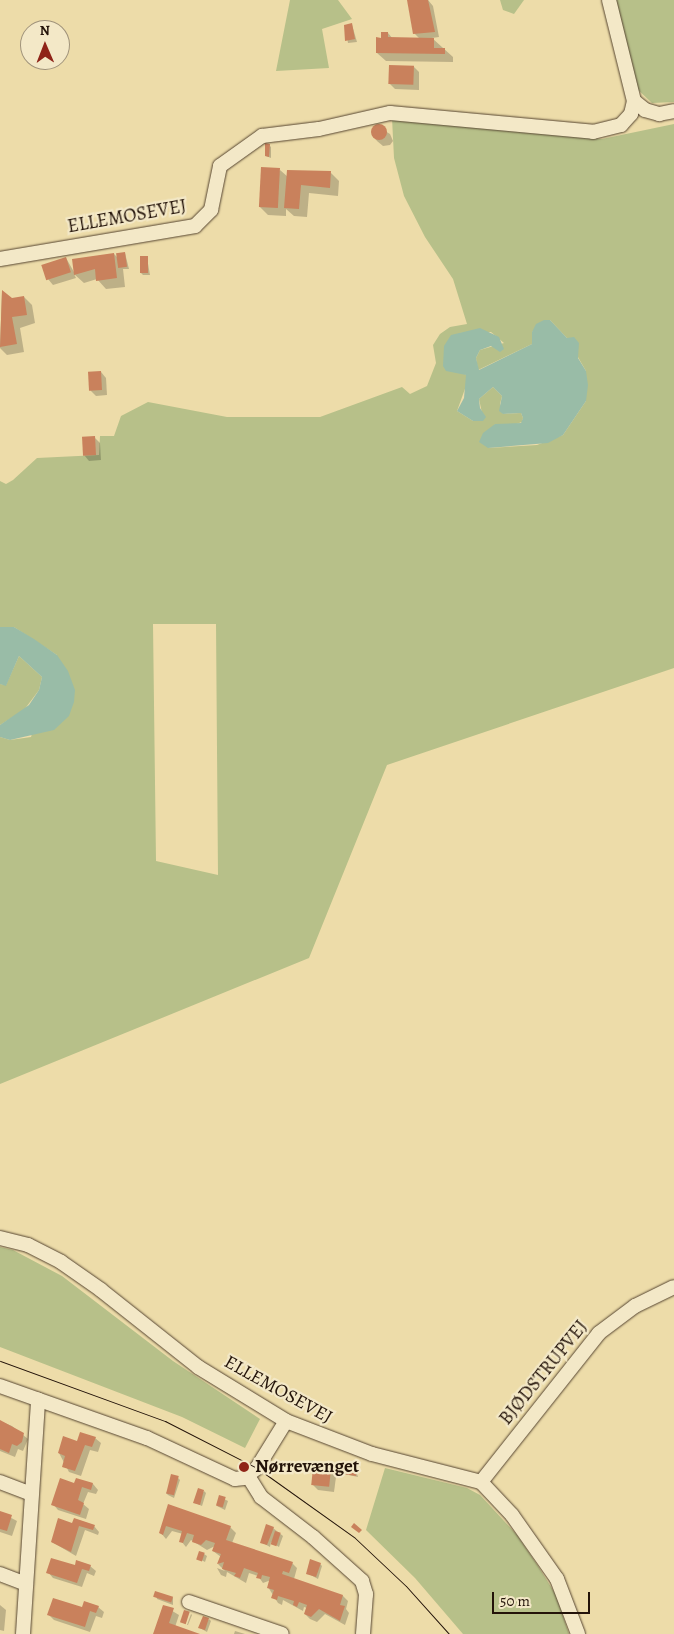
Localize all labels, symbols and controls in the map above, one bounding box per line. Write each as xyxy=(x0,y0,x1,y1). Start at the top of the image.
north arrow xyxy=(20,20,70,70)
text: N xyxy=(39,21,50,40)
street label: ELLEMOSEVEJ xyxy=(66,195,188,239)
street label: BJØDSTRUPVEJ xyxy=(495,1316,593,1430)
street label: ELLEMOSEVEJ xyxy=(220,1351,336,1429)
place label: Nørrevænget xyxy=(255,1456,359,1478)
marker: Nørrevænget xyxy=(237,1460,251,1474)
scale bar xyxy=(494,1582,592,1614)
text: 50 m xyxy=(500,1591,530,1611)

